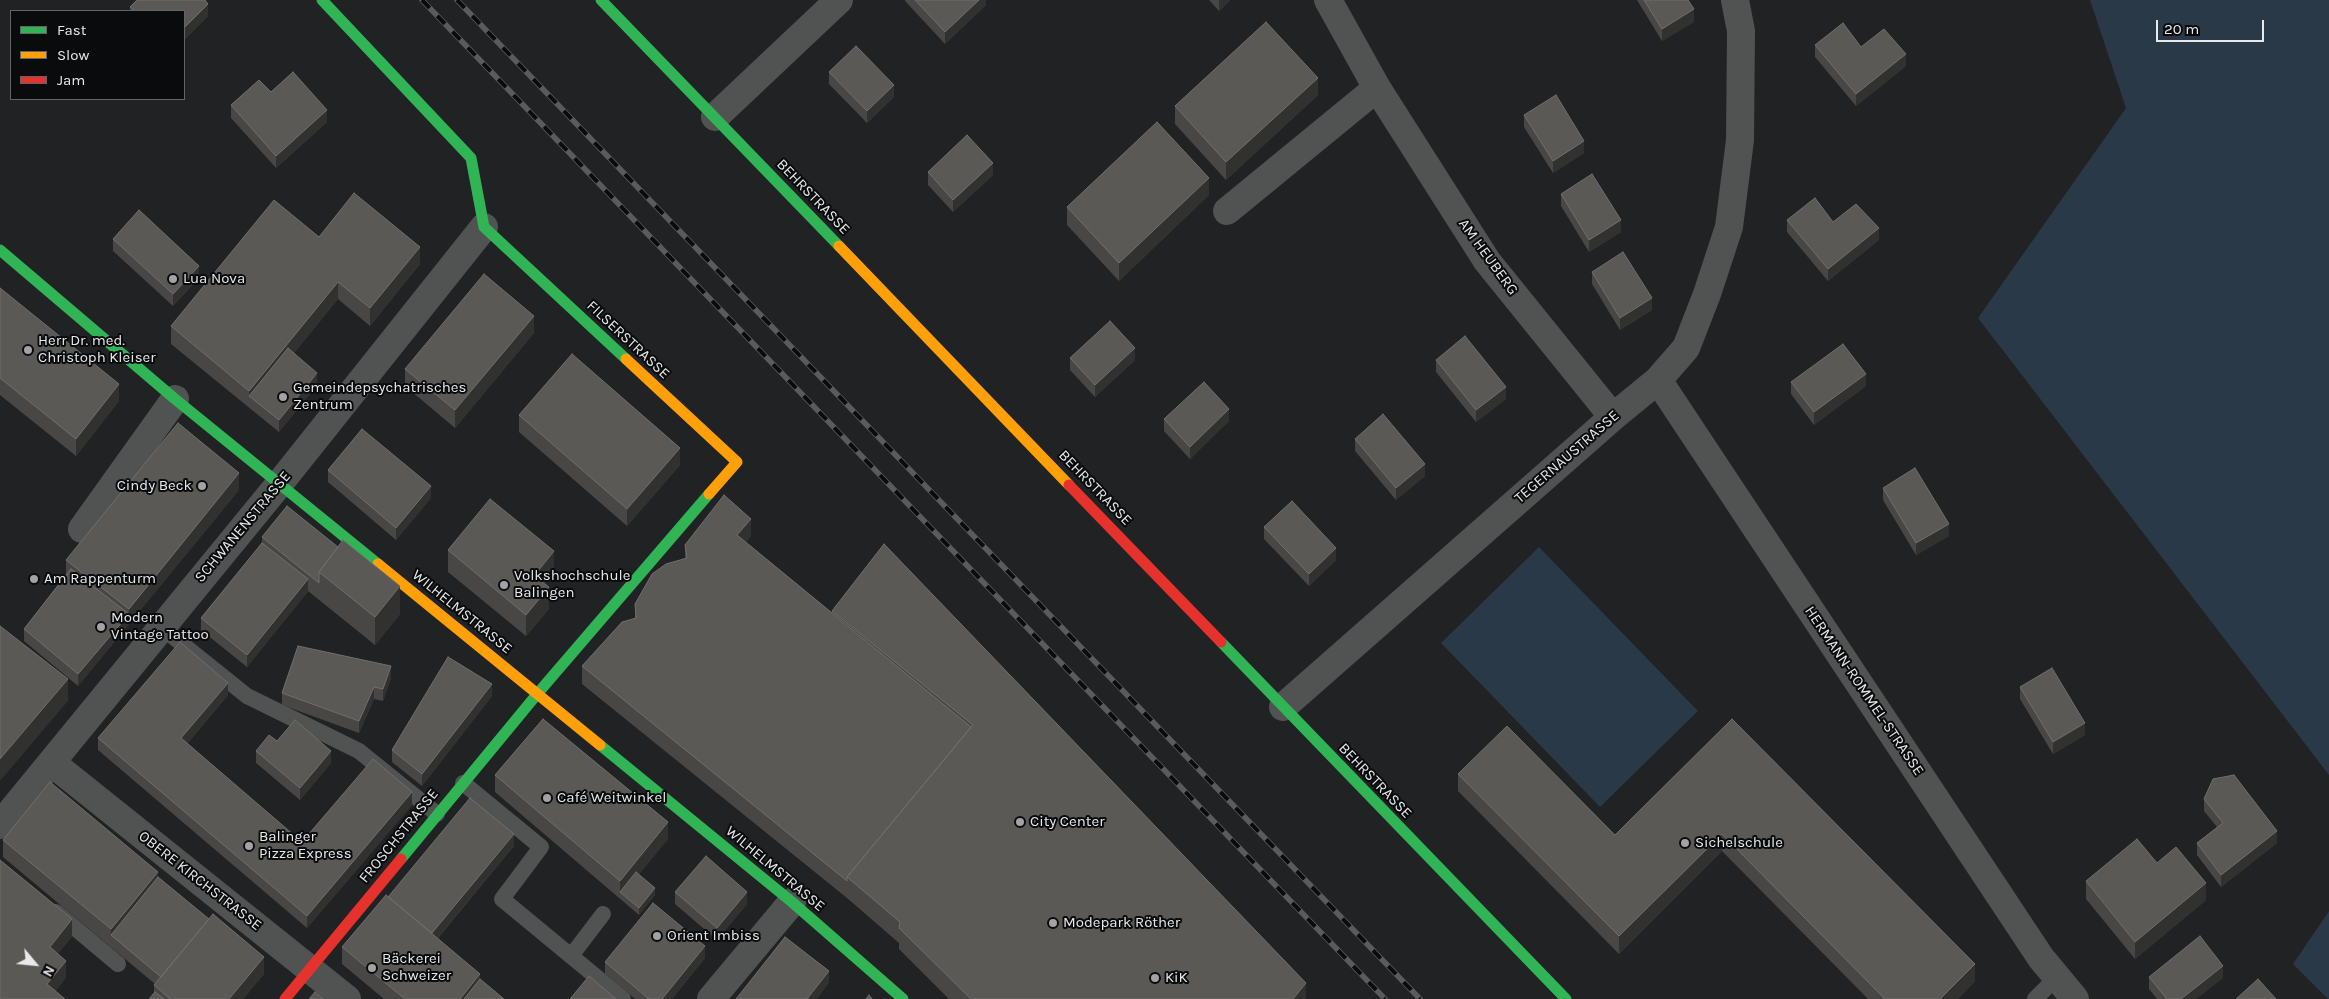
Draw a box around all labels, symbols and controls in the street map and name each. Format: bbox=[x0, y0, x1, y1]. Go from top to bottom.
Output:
legend bbox=[10, 10, 185, 100]
scale bar bbox=[2159, 10, 2266, 42]
text: 20 m bbox=[2164, 20, 2199, 38]
text: Fast bbox=[57, 21, 86, 39]
text: Slow bbox=[57, 46, 89, 64]
text: Jam bbox=[57, 71, 85, 89]
street label: BEHRSTRASSE bbox=[773, 156, 853, 238]
street label: AM HEUBERG bbox=[1454, 215, 1522, 299]
place label: Lua Nova bbox=[183, 270, 245, 288]
marker: Lua Nova bbox=[167, 273, 179, 285]
street label: FILSERSTRASSE bbox=[583, 297, 673, 383]
place label: Herr Dr. med. Christoph Kleiser bbox=[38, 332, 156, 367]
marker: Herr Dr. med. Christoph Kleiser bbox=[22, 344, 34, 356]
place label: Gemeindepsychatrisches Zentrum bbox=[293, 379, 466, 414]
marker: Gemeindepsychatrisches Zentrum bbox=[277, 391, 289, 403]
street label: TEGERNAUSTRASSE bbox=[1511, 407, 1623, 507]
street label: BEHRSTRASSE bbox=[1055, 447, 1135, 529]
street label: SCHWANENSTRASSE bbox=[191, 468, 295, 586]
place label: Cindy Beck bbox=[117, 477, 192, 495]
marker: Cindy Beck bbox=[196, 480, 208, 492]
street label: WILHELMSTRASSE bbox=[408, 566, 516, 658]
place label: Volkshochschule Balingen bbox=[514, 567, 630, 602]
place label: Am Rappenturm bbox=[44, 570, 156, 588]
marker: Am Rappenturm bbox=[28, 573, 40, 585]
marker: Volkshochschule Balingen bbox=[498, 579, 510, 591]
street label: HERMANN-ROMMEL-STRASSE bbox=[1800, 603, 1928, 779]
place label: Modern Vintage Tattoo bbox=[111, 609, 209, 644]
marker: Modern Vintage Tattoo bbox=[95, 621, 107, 633]
street label: BEHRSTRASSE bbox=[1335, 740, 1415, 822]
street label: FROSCHSTRASSE bbox=[356, 785, 442, 887]
place label: Café Weitwinkel bbox=[557, 789, 666, 807]
marker: Café Weitwinkel bbox=[541, 792, 553, 804]
place label: City Center bbox=[1030, 813, 1105, 831]
marker: City Center bbox=[1014, 816, 1026, 828]
street label: WILHELMSTRASSE bbox=[722, 822, 828, 916]
street label: OBERE KIRCHSTRASSE bbox=[135, 827, 265, 935]
place label: Balinger Pizza Express bbox=[259, 828, 352, 863]
place label: Sichelschule bbox=[1695, 834, 1783, 852]
marker: Sichelschule bbox=[1679, 837, 1691, 849]
marker: Balinger Pizza Express bbox=[243, 840, 255, 852]
place label: Modepark Röther bbox=[1063, 914, 1180, 932]
marker: Modepark Röther bbox=[1047, 917, 1059, 929]
place label: Orient Imbiss bbox=[667, 927, 760, 945]
marker: Orient Imbiss bbox=[651, 930, 663, 942]
north arrow bbox=[10, 939, 60, 989]
place label: Bäckerei Schweizer bbox=[382, 950, 451, 985]
marker: Bäckerei Schweizer bbox=[366, 962, 378, 974]
text: N bbox=[39, 963, 59, 980]
place label: KiK bbox=[1165, 969, 1188, 987]
marker: KiK bbox=[1149, 972, 1161, 984]

